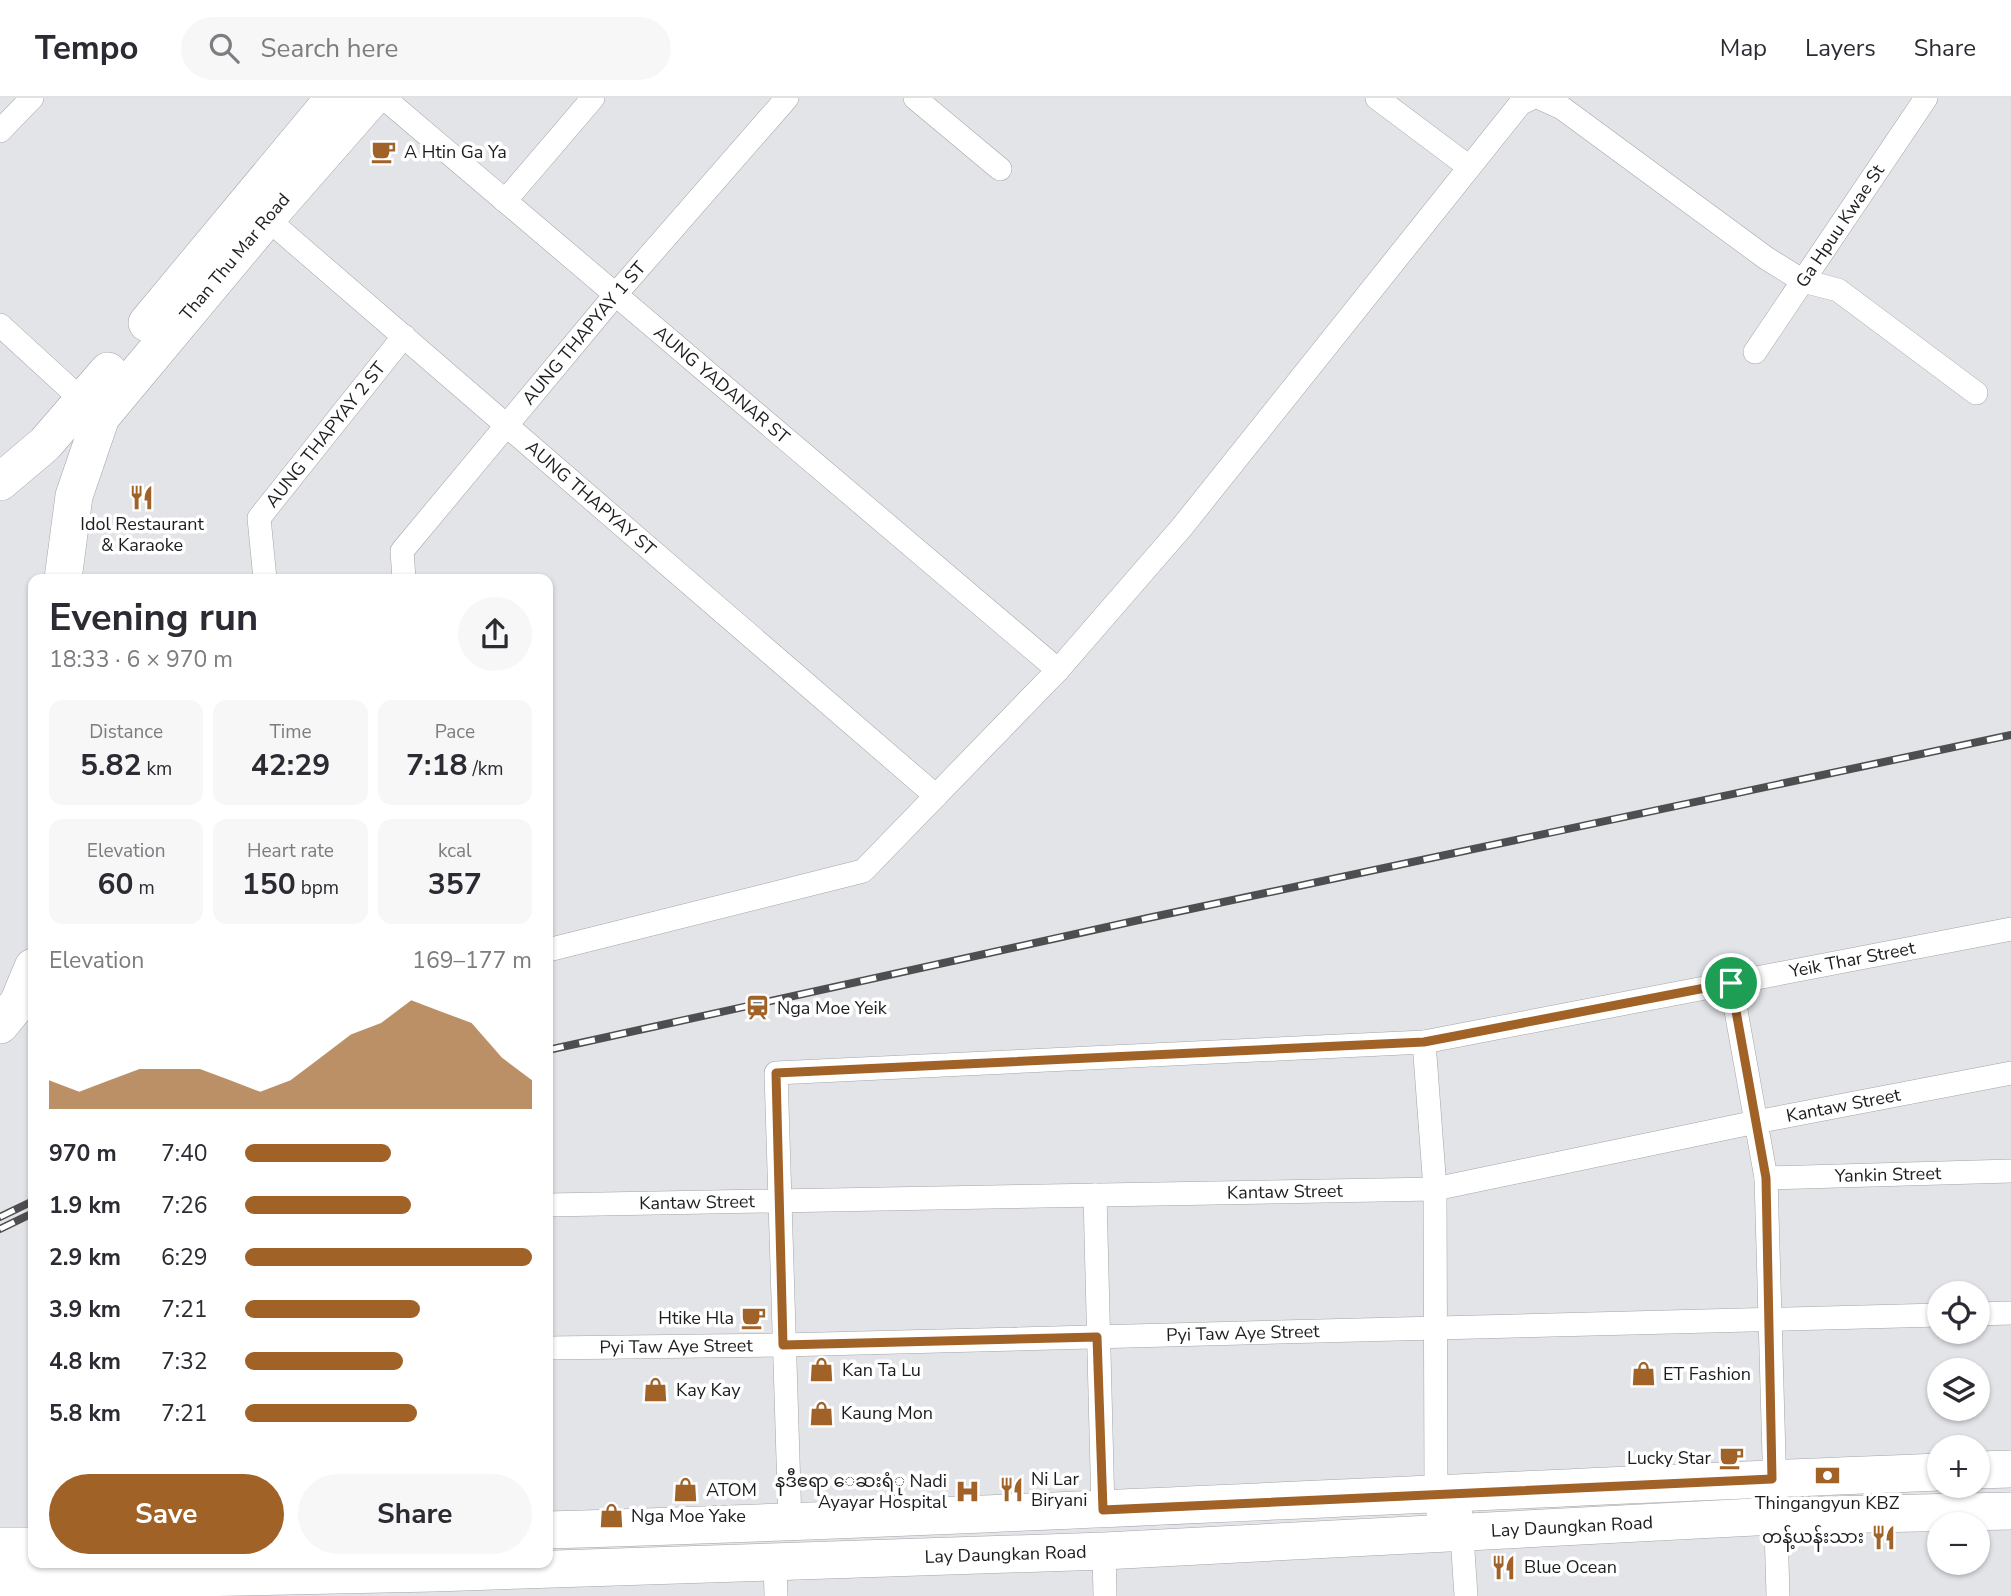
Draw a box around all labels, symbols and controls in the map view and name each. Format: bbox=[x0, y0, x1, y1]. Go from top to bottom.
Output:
search box bbox=[181, 17, 671, 80]
text: Tempo bbox=[35, 26, 139, 71]
icon: search bbox=[205, 29, 243, 67]
text: Search here bbox=[261, 31, 398, 66]
text: Map bbox=[1720, 32, 1767, 64]
text: Layers bbox=[1805, 32, 1876, 64]
text: Share bbox=[1914, 32, 1976, 64]
cafe icon: A Htin Ga Ya bbox=[370, 138, 398, 166]
place label: A Htin Ga Ya bbox=[404, 140, 507, 164]
street label: Ga Hpuu Kwae St bbox=[1790, 159, 1890, 292]
street label: Than Thu Mar Road bbox=[175, 188, 295, 326]
street label: AUNG THAPYAY 1 ST bbox=[517, 256, 651, 410]
street label: AUNG YADANAR ST bbox=[649, 320, 795, 449]
street label: AUNG THAPYAY 2 ST bbox=[260, 356, 391, 512]
street label: AUNG THAPYAY ST bbox=[521, 435, 661, 561]
restaurant icon: Idol Restaurant & Karaoke bbox=[128, 483, 156, 511]
place label: Idol Restaurant & Karaoke bbox=[80, 512, 204, 557]
text: Evening run bbox=[49, 592, 258, 643]
button: share bbox=[458, 597, 532, 671]
text: 18:33 · 6 × 970 m bbox=[49, 644, 233, 675]
text: Distance bbox=[89, 719, 163, 745]
text: Time bbox=[269, 719, 312, 745]
text: Pace bbox=[435, 719, 475, 745]
text: 5.82 bbox=[80, 745, 142, 786]
text: 42:29 bbox=[251, 745, 330, 786]
text: 7:18 bbox=[406, 745, 468, 786]
text: km bbox=[142, 756, 172, 782]
text: /km bbox=[468, 756, 504, 782]
text: Elevation bbox=[87, 838, 166, 864]
text: Heart rate bbox=[247, 838, 334, 864]
text: kcal bbox=[438, 838, 472, 864]
text: 60 bbox=[98, 864, 134, 905]
text: 150 bbox=[242, 864, 296, 905]
text: 357 bbox=[428, 864, 482, 905]
text: m bbox=[134, 875, 155, 901]
text: bpm bbox=[296, 875, 339, 901]
street label: Yeik Thar Street bbox=[1786, 936, 1918, 984]
text: Elevation bbox=[49, 945, 144, 976]
text: 169–177 m bbox=[412, 945, 532, 976]
pin bbox=[1701, 953, 1761, 1013]
icon: arrive bbox=[1712, 964, 1750, 1002]
station icon: Nga Moe Yeik bbox=[743, 994, 771, 1022]
place label: Nga Moe Yeik bbox=[777, 996, 888, 1020]
street label: Kantaw Street bbox=[1784, 1082, 1903, 1128]
text: 970 m bbox=[49, 1138, 117, 1169]
text: 7:40 bbox=[161, 1138, 208, 1169]
street label: Yankin Street bbox=[1833, 1161, 1942, 1188]
street label: Kantaw Street bbox=[1227, 1179, 1344, 1205]
street label: Kantaw Street bbox=[639, 1189, 756, 1215]
text: 1.9 km bbox=[49, 1190, 121, 1221]
text: 7:26 bbox=[161, 1190, 208, 1221]
text: 2.9 km bbox=[49, 1242, 121, 1273]
text: 6:29 bbox=[161, 1242, 208, 1273]
map controls bbox=[1927, 1281, 1990, 1575]
button: locate bbox=[1927, 1281, 1990, 1344]
text: 3.9 km bbox=[49, 1294, 121, 1325]
text: 7:21 bbox=[161, 1294, 208, 1325]
cafe icon: Htike Hla bbox=[740, 1304, 768, 1332]
place label: Htike Hla bbox=[658, 1306, 734, 1330]
street label: Pyi Taw Aye Street bbox=[1166, 1319, 1320, 1347]
street label: Pyi Taw Aye Street bbox=[599, 1333, 754, 1359]
text: 4.8 km bbox=[49, 1346, 121, 1377]
text: 7:32 bbox=[161, 1346, 208, 1377]
shop icon: Kan Ta Lu bbox=[808, 1356, 836, 1384]
place label: Kan Ta Lu bbox=[842, 1358, 921, 1382]
button: layers bbox=[1927, 1358, 1990, 1421]
shop icon: ET Fashion bbox=[1629, 1360, 1657, 1388]
place label: ET Fashion bbox=[1663, 1362, 1751, 1386]
shop icon: Kay Kay bbox=[642, 1376, 670, 1404]
place label: Kay Kay bbox=[676, 1378, 741, 1402]
text: 5.8 km bbox=[49, 1398, 121, 1429]
text: 7:21 bbox=[161, 1398, 208, 1429]
shop icon: Kaung Mon bbox=[807, 1399, 835, 1427]
place label: Kaung Mon bbox=[841, 1401, 933, 1425]
button: + bbox=[1927, 1435, 1990, 1498]
cafe icon: Lucky Star bbox=[1717, 1444, 1745, 1472]
place label: Lucky Star bbox=[1627, 1446, 1712, 1470]
bank icon: Thingangyun KBZ bbox=[1813, 1462, 1841, 1490]
place label: နဒီဧရာ ေဆးရံု Nadi Ayayar Hospital bbox=[775, 1467, 948, 1514]
place label: Ni Lar Biryani bbox=[1031, 1467, 1087, 1512]
button: Save bbox=[49, 1474, 284, 1554]
button: Share bbox=[298, 1474, 532, 1554]
restaurant icon: Ni Lar Biryani bbox=[997, 1475, 1025, 1503]
shop icon: ATOM bbox=[672, 1476, 700, 1504]
hospital icon: နဒီဧရာ ေဆးရံု Nadi Ayayar Hospital bbox=[953, 1477, 981, 1505]
place label: ATOM bbox=[706, 1478, 757, 1502]
place label: Thingangyun KBZ bbox=[1755, 1491, 1900, 1515]
shop icon: Nga Moe Yake bbox=[597, 1502, 625, 1530]
place label: Nga Moe Yake bbox=[631, 1504, 746, 1528]
street label: Lay Daungkan Road bbox=[1490, 1510, 1654, 1543]
button: − bbox=[1927, 1512, 1990, 1575]
restaurant icon: တန့်ယန်းသား bbox=[1870, 1523, 1898, 1551]
place label: တန့်ယန်းသား bbox=[1762, 1524, 1864, 1552]
street label: Lay Daungkan Road bbox=[924, 1540, 1087, 1569]
restaurant icon: Blue Ocean bbox=[1490, 1553, 1518, 1581]
place label: Blue Ocean bbox=[1524, 1555, 1617, 1579]

